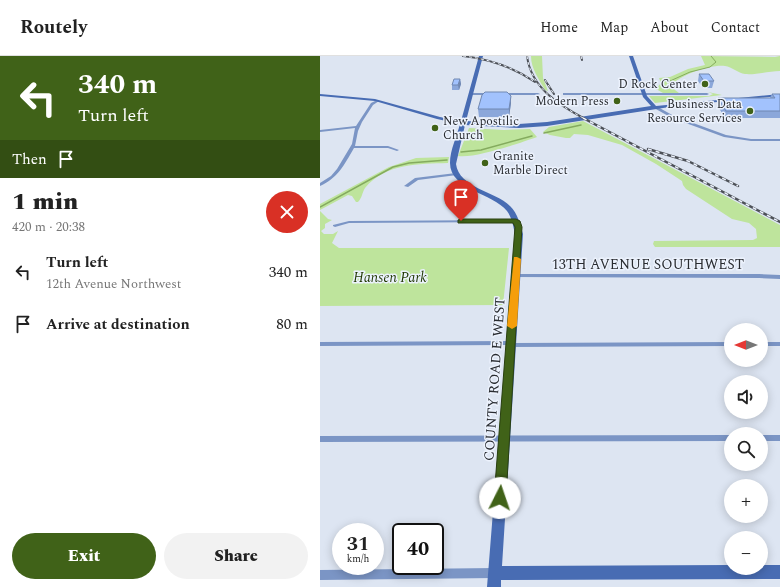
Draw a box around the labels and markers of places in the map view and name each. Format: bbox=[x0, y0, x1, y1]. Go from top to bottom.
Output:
place label: D Rock Center bbox=[618, 75, 697, 94]
marker: D Rock Center bbox=[700, 79, 710, 89]
place label: Modern Press bbox=[535, 92, 609, 111]
place label: Business Data Resource Services bbox=[647, 95, 742, 128]
marker: Modern Press bbox=[612, 96, 622, 106]
marker: Business Data Resource Services bbox=[745, 106, 755, 116]
place label: New Apostilic Church bbox=[443, 112, 519, 145]
marker: New Apostilic Church bbox=[430, 123, 440, 133]
place label: Granite Marble Direct bbox=[493, 147, 568, 180]
marker: Granite Marble Direct bbox=[480, 158, 490, 168]
pin bbox=[444, 180, 478, 221]

